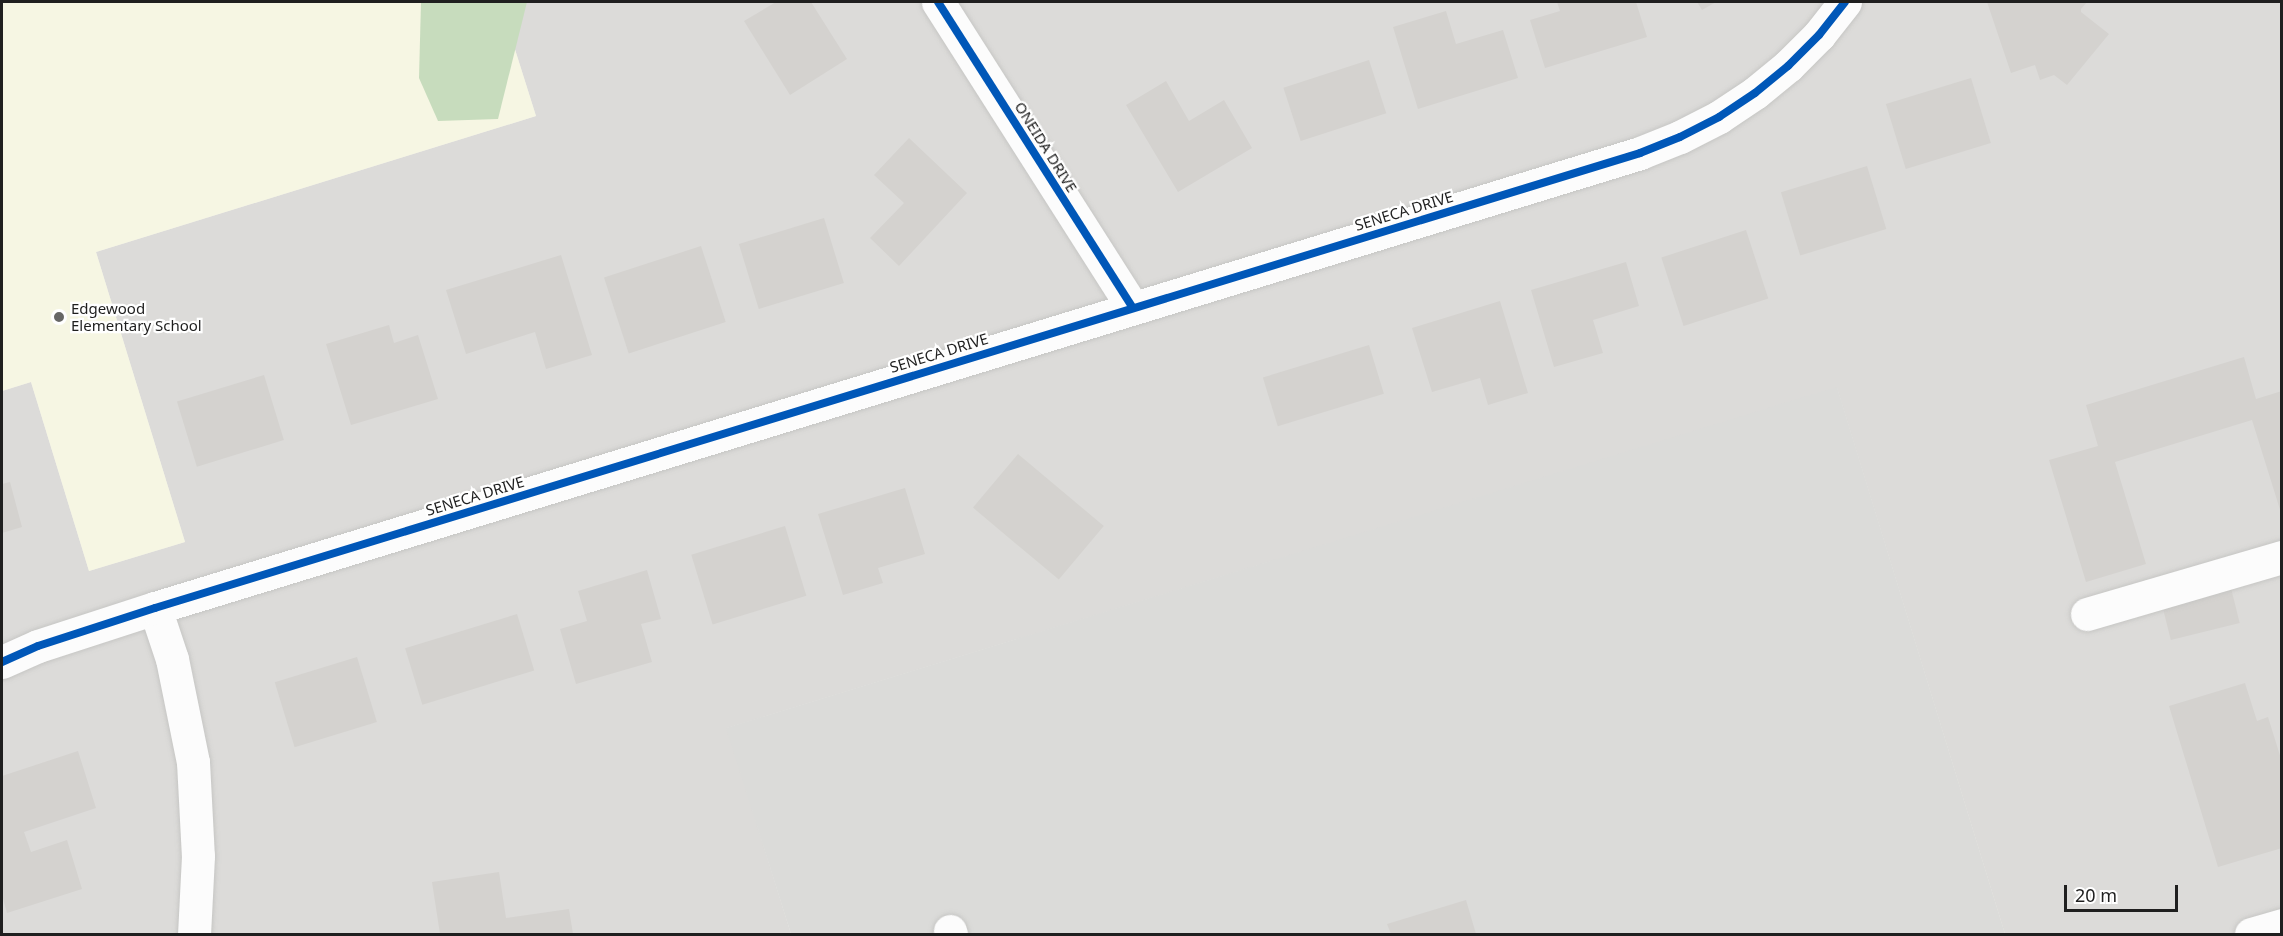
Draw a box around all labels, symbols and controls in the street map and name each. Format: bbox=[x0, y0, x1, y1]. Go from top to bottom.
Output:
street label: ONEIDA DRIVE bbox=[1011, 98, 1081, 196]
street label: SENECA DRIVE bbox=[1353, 187, 1455, 235]
place label: Edgewood Elementary School bbox=[71, 299, 202, 334]
marker: Edgewood Elementary School bbox=[52, 310, 66, 324]
street label: SENECA DRIVE bbox=[888, 329, 990, 377]
street label: SENECA DRIVE bbox=[424, 472, 526, 520]
scale bar bbox=[2067, 873, 2181, 911]
text: 20 m bbox=[2075, 883, 2117, 907]

